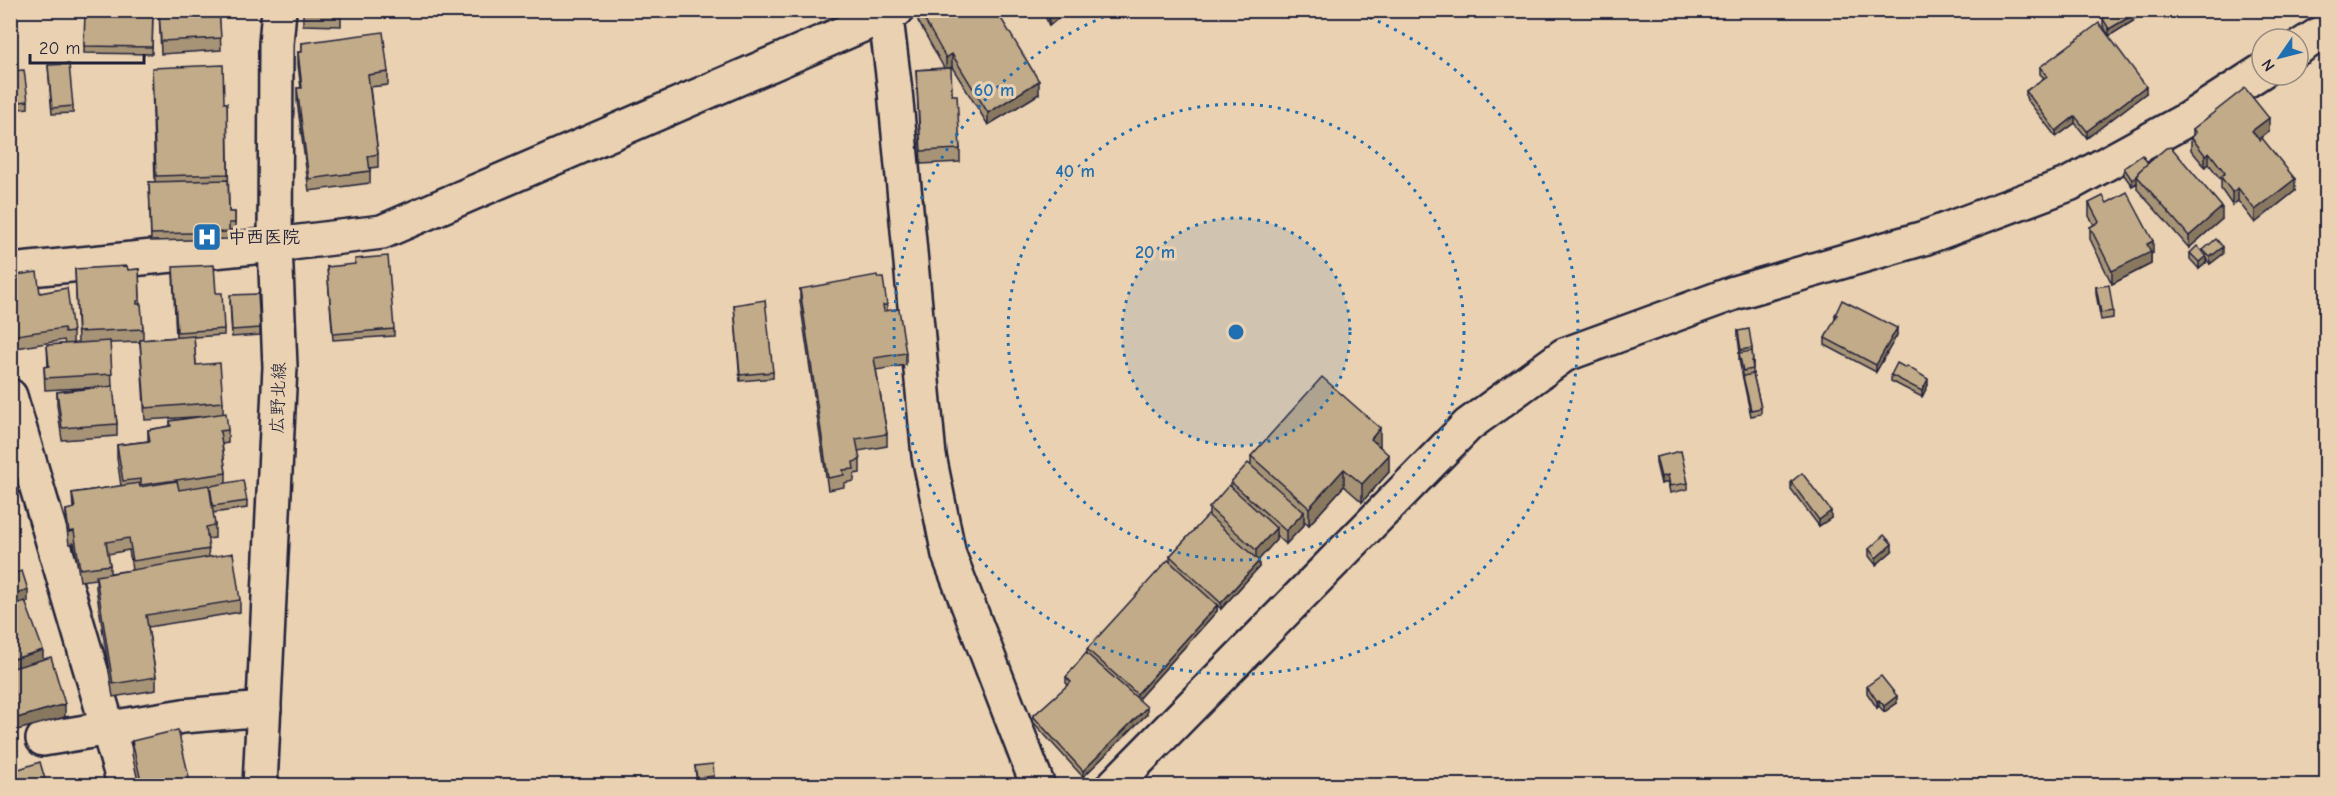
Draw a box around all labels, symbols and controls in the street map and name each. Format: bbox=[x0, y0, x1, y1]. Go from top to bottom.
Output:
scale bar bbox=[30, 27, 144, 65]
north arrow bbox=[2250, 27, 2310, 87]
text: 20 m bbox=[39, 38, 80, 59]
text: N bbox=[2258, 56, 2279, 74]
text: 60 m bbox=[974, 80, 1014, 101]
text: 40 m bbox=[1055, 161, 1095, 182]
hospital icon: 中西医院 bbox=[191, 221, 223, 253]
place label: 中西医院 bbox=[228, 227, 300, 248]
text: 20 m bbox=[1135, 242, 1175, 263]
centre of rings bbox=[1226, 322, 1246, 342]
street label: 広野北線 bbox=[267, 362, 290, 434]

